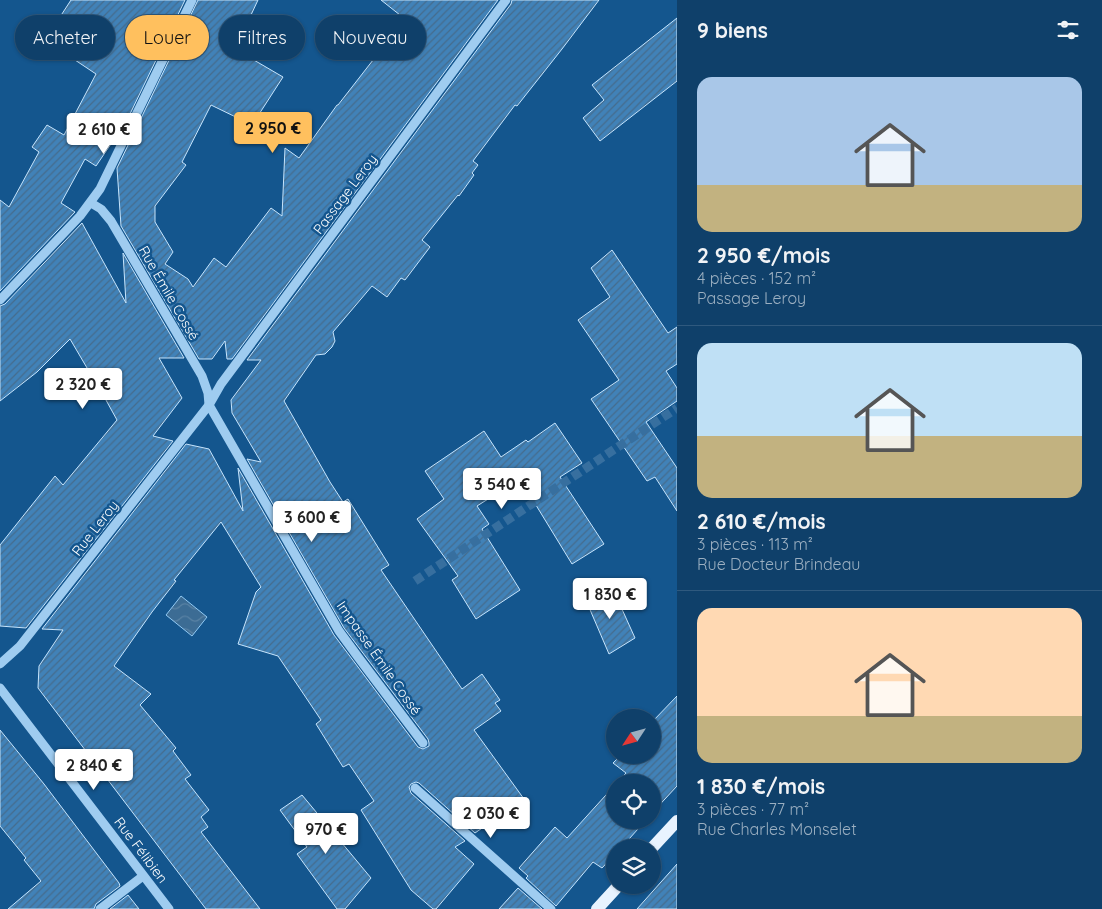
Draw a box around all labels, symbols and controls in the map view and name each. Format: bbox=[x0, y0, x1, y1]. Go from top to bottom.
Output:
chip: Acheter bbox=[15, 15, 115, 60]
chip: Louer bbox=[125, 15, 209, 60]
chip: Filtres bbox=[219, 15, 305, 60]
chip: Nouveau bbox=[315, 15, 426, 60]
icon: filters bbox=[1054, 16, 1082, 44]
text: 9 biens bbox=[697, 17, 768, 43]
icon: home bbox=[845, 110, 935, 200]
pin: 2 610 € bbox=[58, 112, 150, 155]
pin: 2 950 € bbox=[227, 112, 319, 154]
text: 2 950 € bbox=[245, 118, 301, 138]
text: 2 610 € bbox=[78, 119, 130, 139]
street label: Passage Leroy bbox=[309, 150, 381, 238]
text: 2 950 €/mois bbox=[697, 242, 830, 268]
street label: Rue Émile Cossé bbox=[135, 243, 203, 344]
text: 4 pièces · 152 m² bbox=[697, 268, 816, 288]
text: Passage Leroy bbox=[697, 288, 806, 308]
pin: 2 320 € bbox=[37, 368, 129, 410]
text: 2 320 € bbox=[55, 374, 111, 394]
icon: home bbox=[845, 375, 935, 465]
pin: 3 540 € bbox=[456, 468, 548, 510]
text: 3 540 € bbox=[474, 474, 530, 494]
street label: Rue Leroy bbox=[68, 497, 122, 559]
pin: 3 600 € bbox=[266, 500, 358, 543]
text: 3 600 € bbox=[284, 507, 340, 527]
text: 2 610 €/mois bbox=[697, 508, 826, 534]
text: 3 pièces · 113 m² bbox=[697, 534, 813, 554]
text: Rue Docteur Brindeau bbox=[697, 554, 860, 574]
pin: 1 830 € bbox=[564, 578, 656, 620]
text: 1 830 € bbox=[584, 584, 636, 604]
street label: Impasse Émile Cossé bbox=[333, 597, 425, 719]
icon: home bbox=[845, 640, 935, 730]
north arrow bbox=[606, 709, 661, 764]
map controls bbox=[606, 709, 661, 894]
pin: 2 840 € bbox=[48, 748, 140, 791]
text: 2 840 € bbox=[66, 755, 122, 775]
text: 1 830 €/mois bbox=[697, 773, 825, 799]
button: locate bbox=[606, 774, 661, 829]
pin: 2 030 € bbox=[445, 796, 537, 839]
text: 3 pièces · 77 m² bbox=[697, 799, 809, 819]
text: 2 030 € bbox=[463, 803, 519, 823]
pin: 970 € bbox=[291, 812, 361, 855]
street label: Rue Félibien bbox=[110, 813, 172, 887]
text: 970 € bbox=[305, 819, 347, 839]
text: Rue Charles Monselet bbox=[697, 819, 857, 839]
button: layers bbox=[606, 839, 661, 894]

